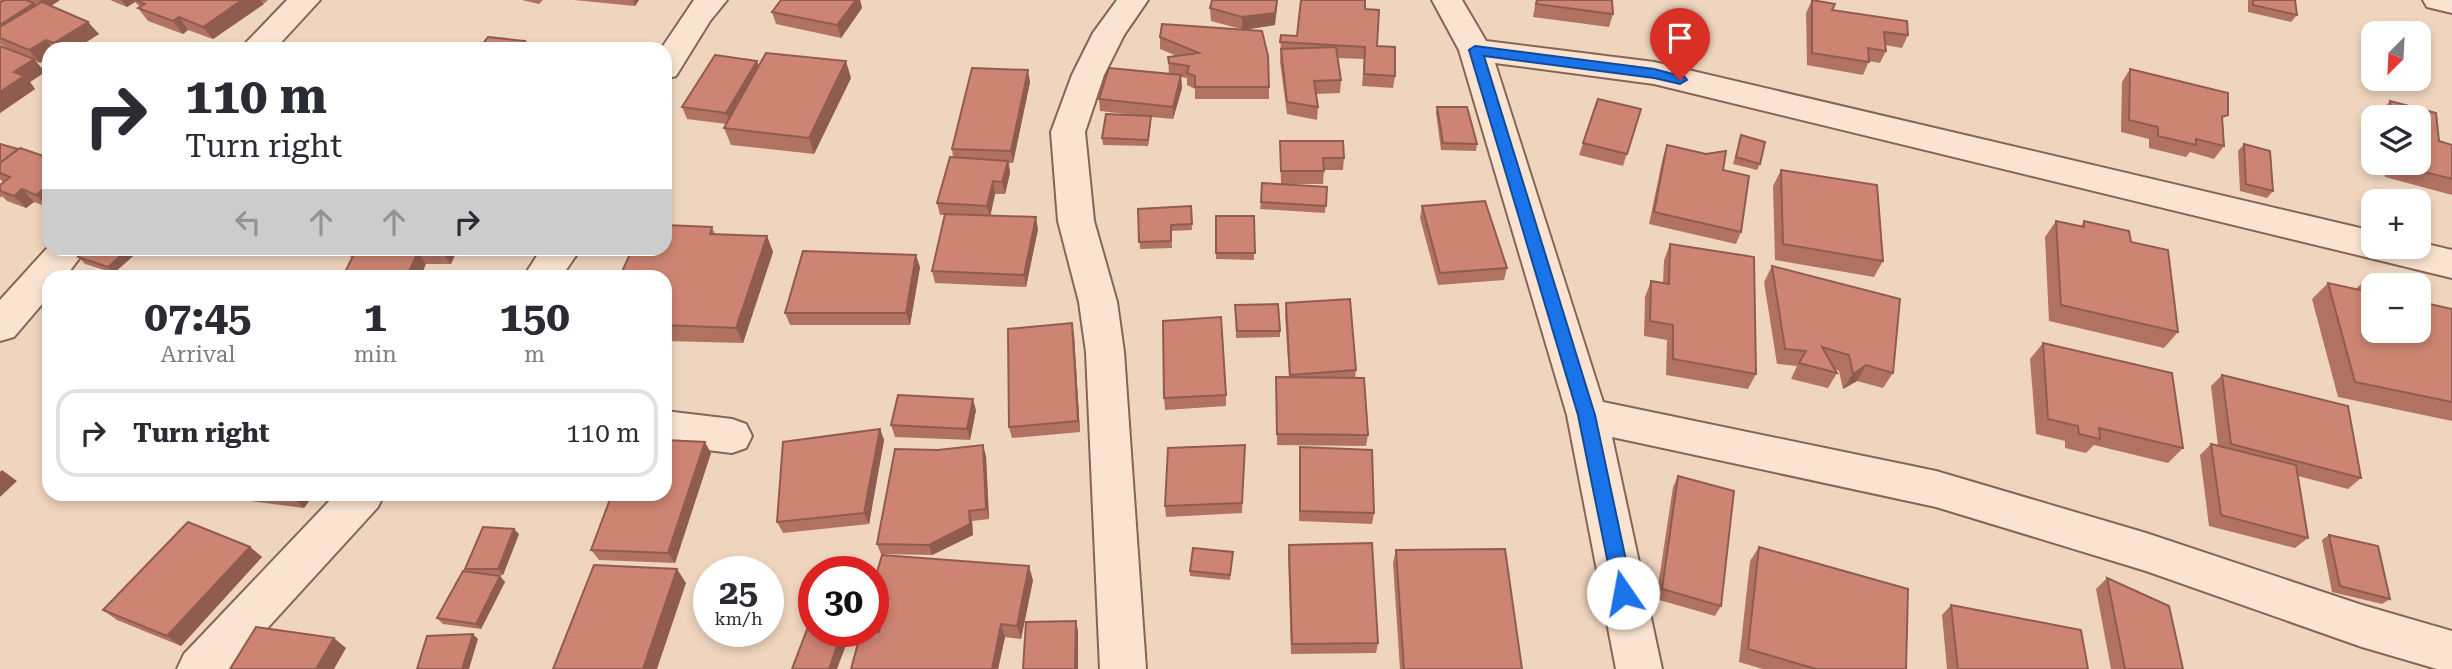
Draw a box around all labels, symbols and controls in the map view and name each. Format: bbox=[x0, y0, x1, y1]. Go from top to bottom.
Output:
pin bbox=[1650, 8, 1710, 80]
icon: arrive bbox=[1661, 19, 1699, 57]
north arrow bbox=[2361, 21, 2431, 91]
map controls bbox=[2361, 21, 2431, 343]
text: 110 m bbox=[185, 68, 327, 125]
icon: right bbox=[70, 70, 161, 161]
button: layers bbox=[2361, 105, 2431, 175]
text: Turn right bbox=[185, 127, 342, 165]
button: + bbox=[2361, 189, 2431, 259]
icon: left bbox=[229, 203, 267, 241]
icon: ahead bbox=[302, 203, 340, 241]
icon: ahead bbox=[375, 203, 413, 241]
icon: right bbox=[448, 203, 486, 241]
button: − bbox=[2361, 273, 2431, 343]
text: 07:45 bbox=[144, 292, 251, 341]
text: 1 bbox=[364, 292, 387, 341]
text: 150 bbox=[499, 292, 570, 341]
text: Arrival bbox=[160, 341, 235, 368]
text: min bbox=[354, 341, 397, 368]
text: m bbox=[524, 341, 545, 368]
icon: right bbox=[74, 414, 112, 452]
text: Turn right bbox=[133, 418, 269, 448]
text: 110 m bbox=[566, 418, 640, 448]
speed limit sign: 30 bbox=[798, 556, 889, 647]
position arrow bbox=[1586, 556, 1660, 630]
text: 25 bbox=[719, 572, 758, 613]
text: km/h bbox=[714, 608, 763, 629]

